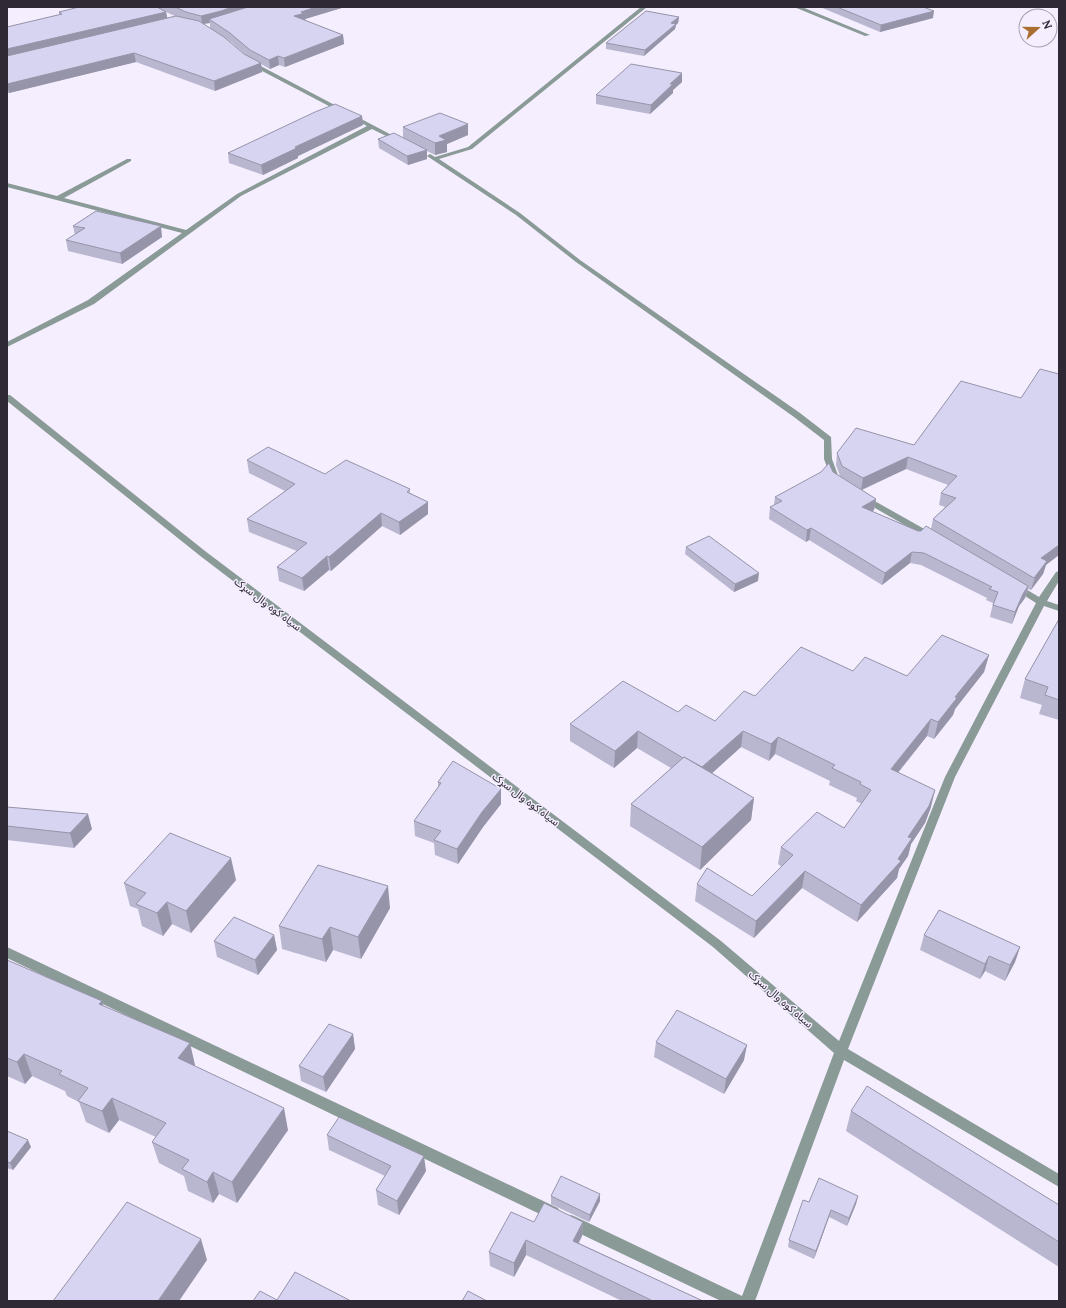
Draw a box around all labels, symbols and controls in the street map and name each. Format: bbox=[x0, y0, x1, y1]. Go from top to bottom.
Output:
north arrow bbox=[1018, 8, 1058, 48]
text: N bbox=[1039, 18, 1056, 31]
street label: سیاه کوه وال سړک bbox=[232, 574, 305, 634]
street label: سیاه کوه وال سړک bbox=[490, 769, 563, 829]
street label: سیاه کوه وال سړک bbox=[746, 967, 816, 1031]

